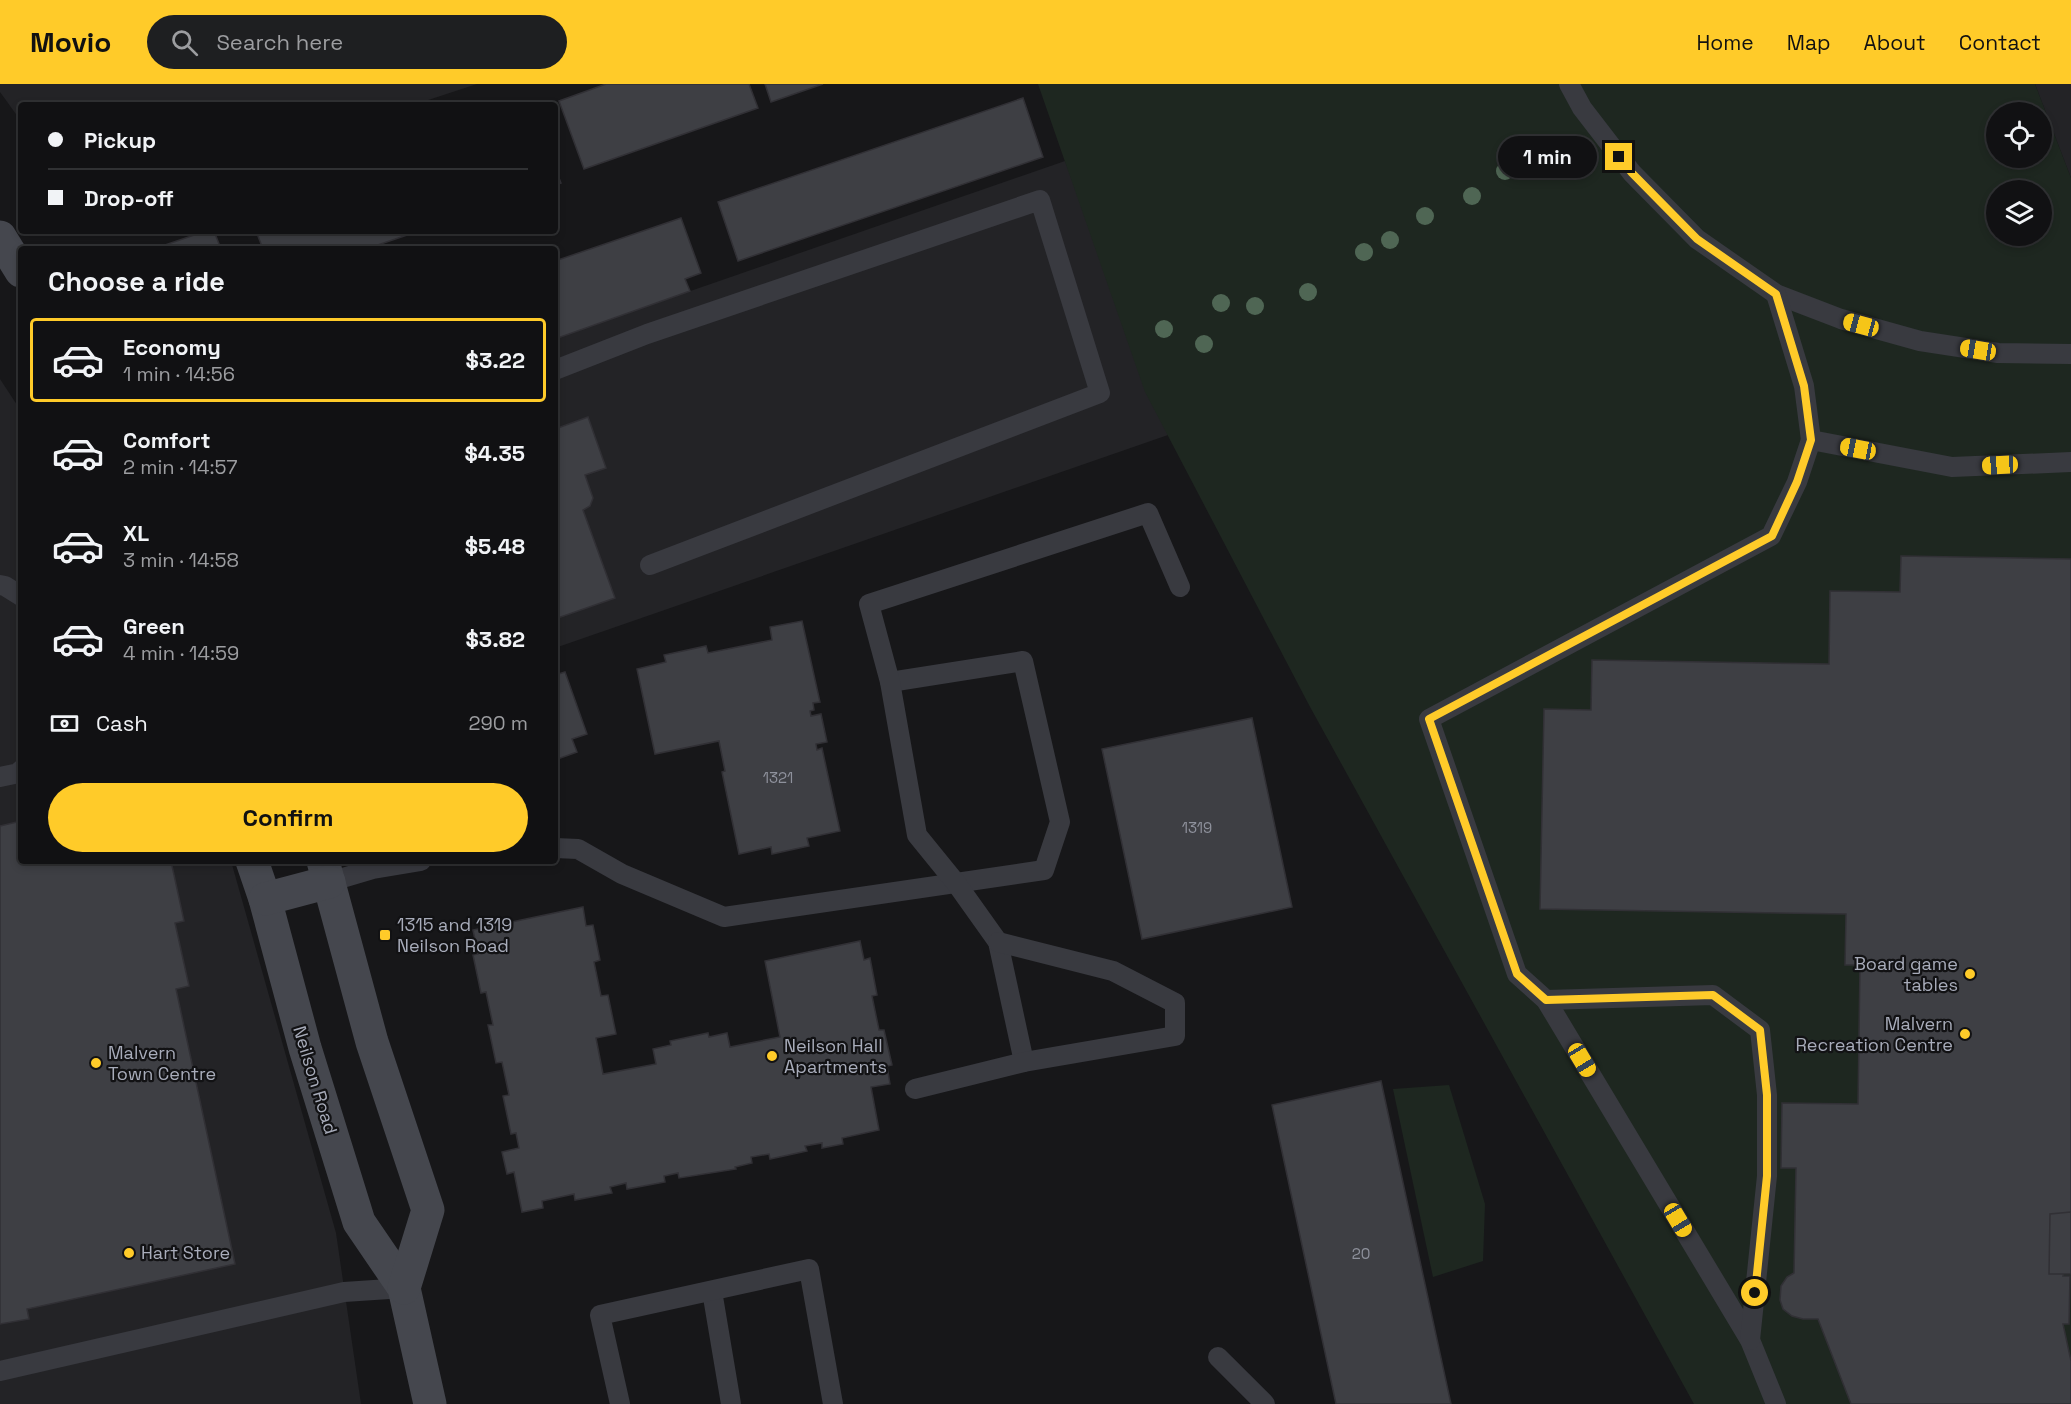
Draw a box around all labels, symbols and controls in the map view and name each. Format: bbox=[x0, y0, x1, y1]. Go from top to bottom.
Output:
search box bbox=[147, 15, 567, 69]
text: Movio bbox=[30, 24, 111, 60]
icon: search bbox=[168, 26, 201, 59]
text: Search here bbox=[216, 28, 343, 56]
text: Home bbox=[1696, 29, 1754, 56]
text: Map bbox=[1787, 29, 1831, 56]
text: About bbox=[1864, 29, 1926, 56]
text: Contact bbox=[1959, 29, 2041, 56]
map controls bbox=[1986, 102, 2052, 246]
button: locate bbox=[1986, 102, 2052, 168]
text: Pickup bbox=[84, 126, 156, 154]
callout: 1 min bbox=[1499, 136, 1598, 178]
route end bbox=[1605, 143, 1632, 170]
text: 1 min bbox=[1523, 144, 1572, 170]
button: layers bbox=[1986, 180, 2052, 246]
text: Drop-off bbox=[84, 184, 174, 212]
text: Choose a ride bbox=[48, 264, 225, 299]
car bbox=[1841, 312, 1881, 338]
icon: car bbox=[51, 333, 105, 387]
text: Economy bbox=[123, 333, 221, 361]
car bbox=[1959, 338, 1997, 362]
text: $3.22 bbox=[466, 346, 525, 374]
text: 1 min · 14:56 bbox=[123, 361, 235, 387]
icon: car bbox=[51, 426, 105, 480]
text: Comfort bbox=[123, 426, 211, 454]
car bbox=[1839, 437, 1877, 461]
text: $4.35 bbox=[465, 439, 525, 467]
text: 2 min · 14:57 bbox=[123, 454, 238, 480]
car bbox=[1982, 455, 2018, 475]
icon: car bbox=[51, 519, 105, 573]
text: XL bbox=[123, 519, 149, 547]
text: $5.48 bbox=[465, 532, 525, 560]
text: 3 min · 14:58 bbox=[123, 547, 239, 573]
icon: car bbox=[51, 612, 105, 666]
text: Green bbox=[123, 612, 185, 640]
text: $3.82 bbox=[465, 625, 525, 653]
text: 4 min · 14:59 bbox=[123, 640, 239, 666]
icon: cash bbox=[48, 707, 81, 740]
text: Cash bbox=[96, 709, 148, 737]
text: 290 m bbox=[469, 710, 528, 736]
house number: 1321 bbox=[763, 768, 793, 787]
button: Confirm bbox=[48, 783, 528, 852]
house number: 1319 bbox=[1182, 818, 1212, 837]
place label: 1315 and 1319 Neilson Road bbox=[397, 913, 512, 957]
marker: 1315 and 1319 Neilson Road bbox=[378, 928, 392, 942]
place label: Board game tables bbox=[1854, 952, 1958, 996]
marker: Board game tables bbox=[1963, 967, 1977, 981]
place label: Malvern Recreation Centre bbox=[1795, 1012, 1953, 1056]
street label: Neilson Road bbox=[288, 1023, 343, 1137]
marker: Malvern Recreation Centre bbox=[1958, 1027, 1972, 1041]
place label: Neilson Hall Apartments bbox=[784, 1034, 887, 1078]
car bbox=[1565, 1040, 1599, 1080]
place label: Malvern Town Centre bbox=[108, 1041, 216, 1085]
marker: Neilson Hall Apartments bbox=[765, 1049, 779, 1063]
marker: Malvern Town Centre bbox=[89, 1056, 103, 1070]
car bbox=[1661, 1200, 1695, 1240]
place label: Hart Store bbox=[141, 1241, 230, 1264]
house number: 20 bbox=[1352, 1244, 1370, 1263]
marker: Hart Store bbox=[122, 1246, 136, 1260]
route start bbox=[1741, 1279, 1768, 1306]

